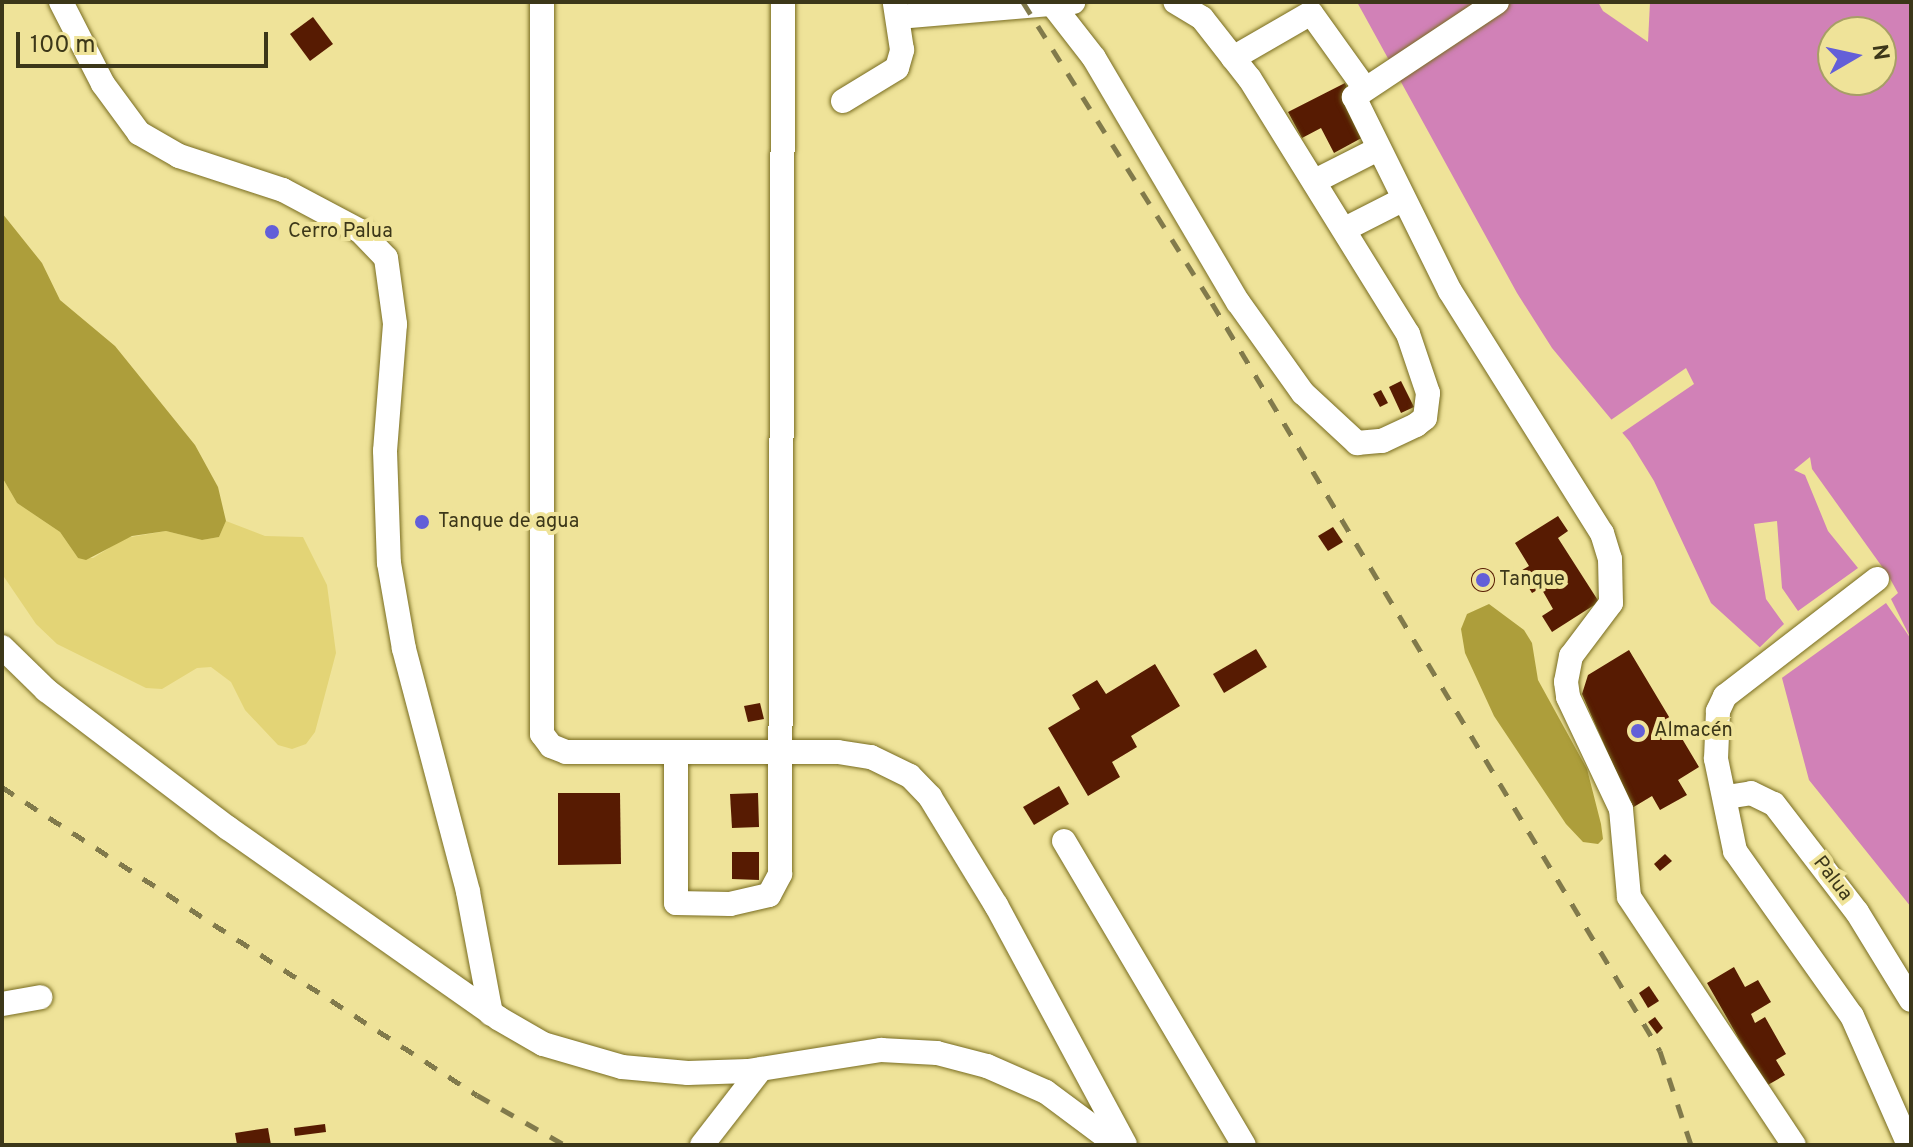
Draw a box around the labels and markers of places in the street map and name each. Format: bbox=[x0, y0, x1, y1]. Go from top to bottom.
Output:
place label: Cerro Palua bbox=[288, 220, 393, 244]
marker: Cerro Palua bbox=[263, 223, 281, 241]
place label: Tanque de agua bbox=[438, 510, 579, 534]
marker: Tanque de agua bbox=[413, 513, 431, 531]
place label: Tanque bbox=[1499, 568, 1565, 592]
marker: Tanque bbox=[1474, 571, 1492, 589]
place label: Almacén bbox=[1654, 719, 1733, 743]
marker: Almacén bbox=[1629, 722, 1647, 740]

